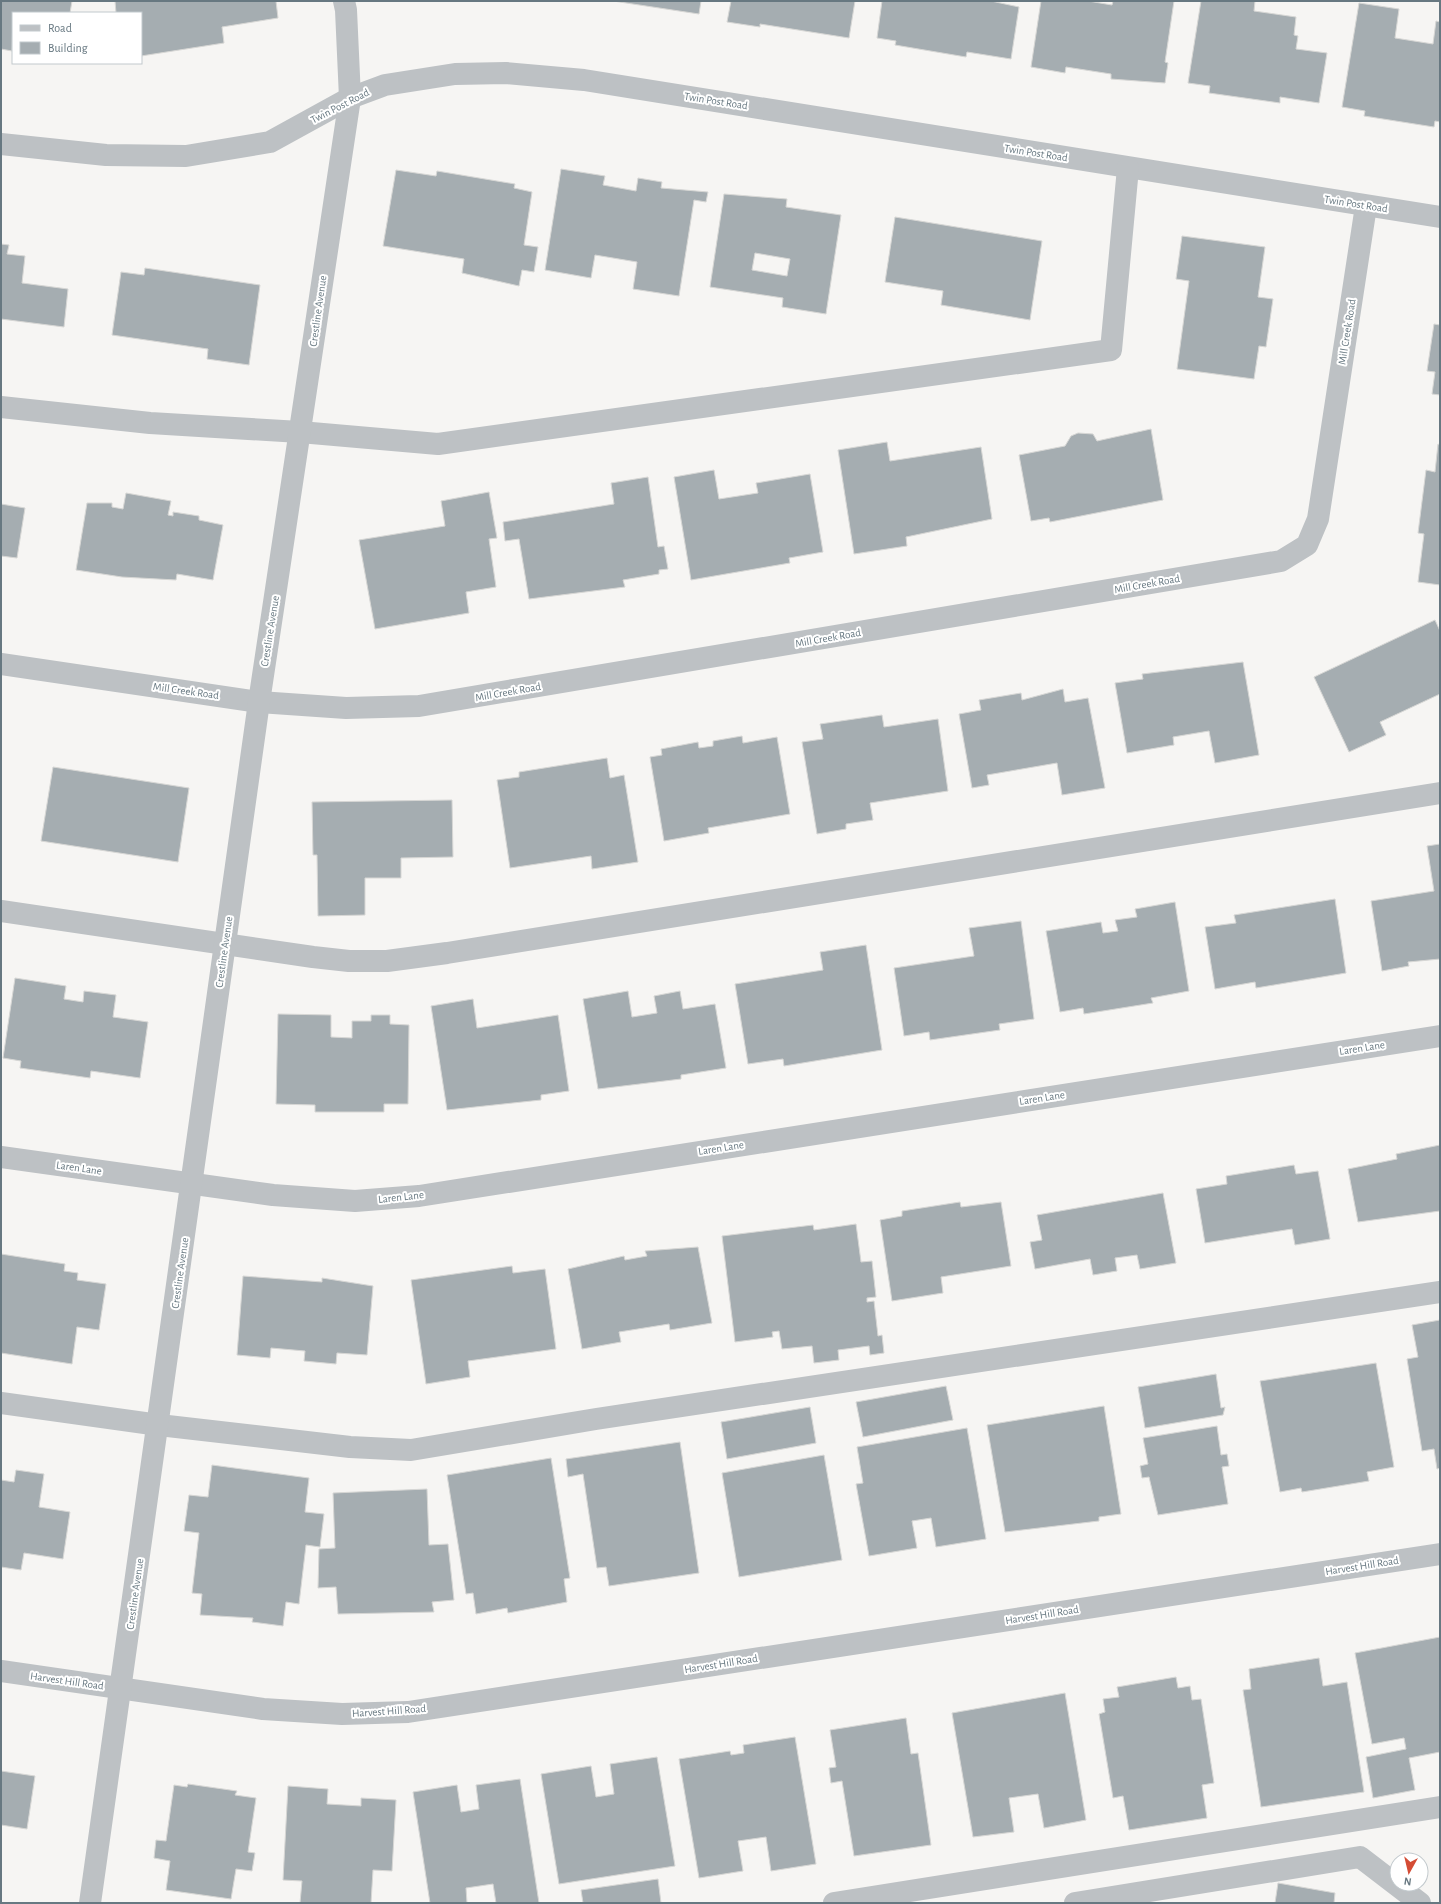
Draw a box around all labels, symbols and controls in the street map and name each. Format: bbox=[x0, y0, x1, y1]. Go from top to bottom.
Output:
legend bbox=[12, 12, 142, 64]
text: Road bbox=[48, 22, 72, 34]
text: Building bbox=[48, 42, 88, 54]
street label: Twin Post Road bbox=[309, 86, 371, 125]
street label: Twin Post Road bbox=[683, 91, 749, 111]
street label: Twin Post Road bbox=[1003, 143, 1069, 163]
street label: Twin Post Road bbox=[1323, 194, 1389, 214]
street label: Crestline Avenue bbox=[308, 275, 328, 347]
street label: Mill Creek Road bbox=[1336, 298, 1358, 366]
street label: Mill Creek Road bbox=[1113, 573, 1181, 595]
street label: Crestline Avenue bbox=[259, 595, 281, 667]
street label: Mill Creek Road bbox=[794, 627, 862, 649]
street label: Mill Creek Road bbox=[152, 681, 220, 701]
street label: Mill Creek Road bbox=[474, 681, 542, 703]
street label: Crestline Avenue bbox=[214, 916, 234, 988]
street label: Laren Lane bbox=[1338, 1039, 1386, 1057]
street label: Laren Lane bbox=[1018, 1089, 1066, 1107]
street label: Laren Lane bbox=[697, 1139, 745, 1157]
street label: Laren Lane bbox=[55, 1159, 103, 1177]
street label: Laren Lane bbox=[378, 1189, 424, 1205]
street label: Crestline Avenue bbox=[170, 1237, 190, 1309]
street label: Harvest Hill Road bbox=[1324, 1555, 1400, 1577]
street label: Crestline Avenue bbox=[125, 1558, 145, 1630]
street label: Harvest Hill Road bbox=[1004, 1604, 1080, 1626]
street label: Harvest Hill Road bbox=[683, 1653, 759, 1675]
street label: Harvest Hill Road bbox=[29, 1670, 105, 1692]
street label: Harvest Hill Road bbox=[352, 1703, 427, 1719]
north arrow bbox=[1389, 1852, 1429, 1892]
text: N bbox=[1403, 1875, 1412, 1887]

